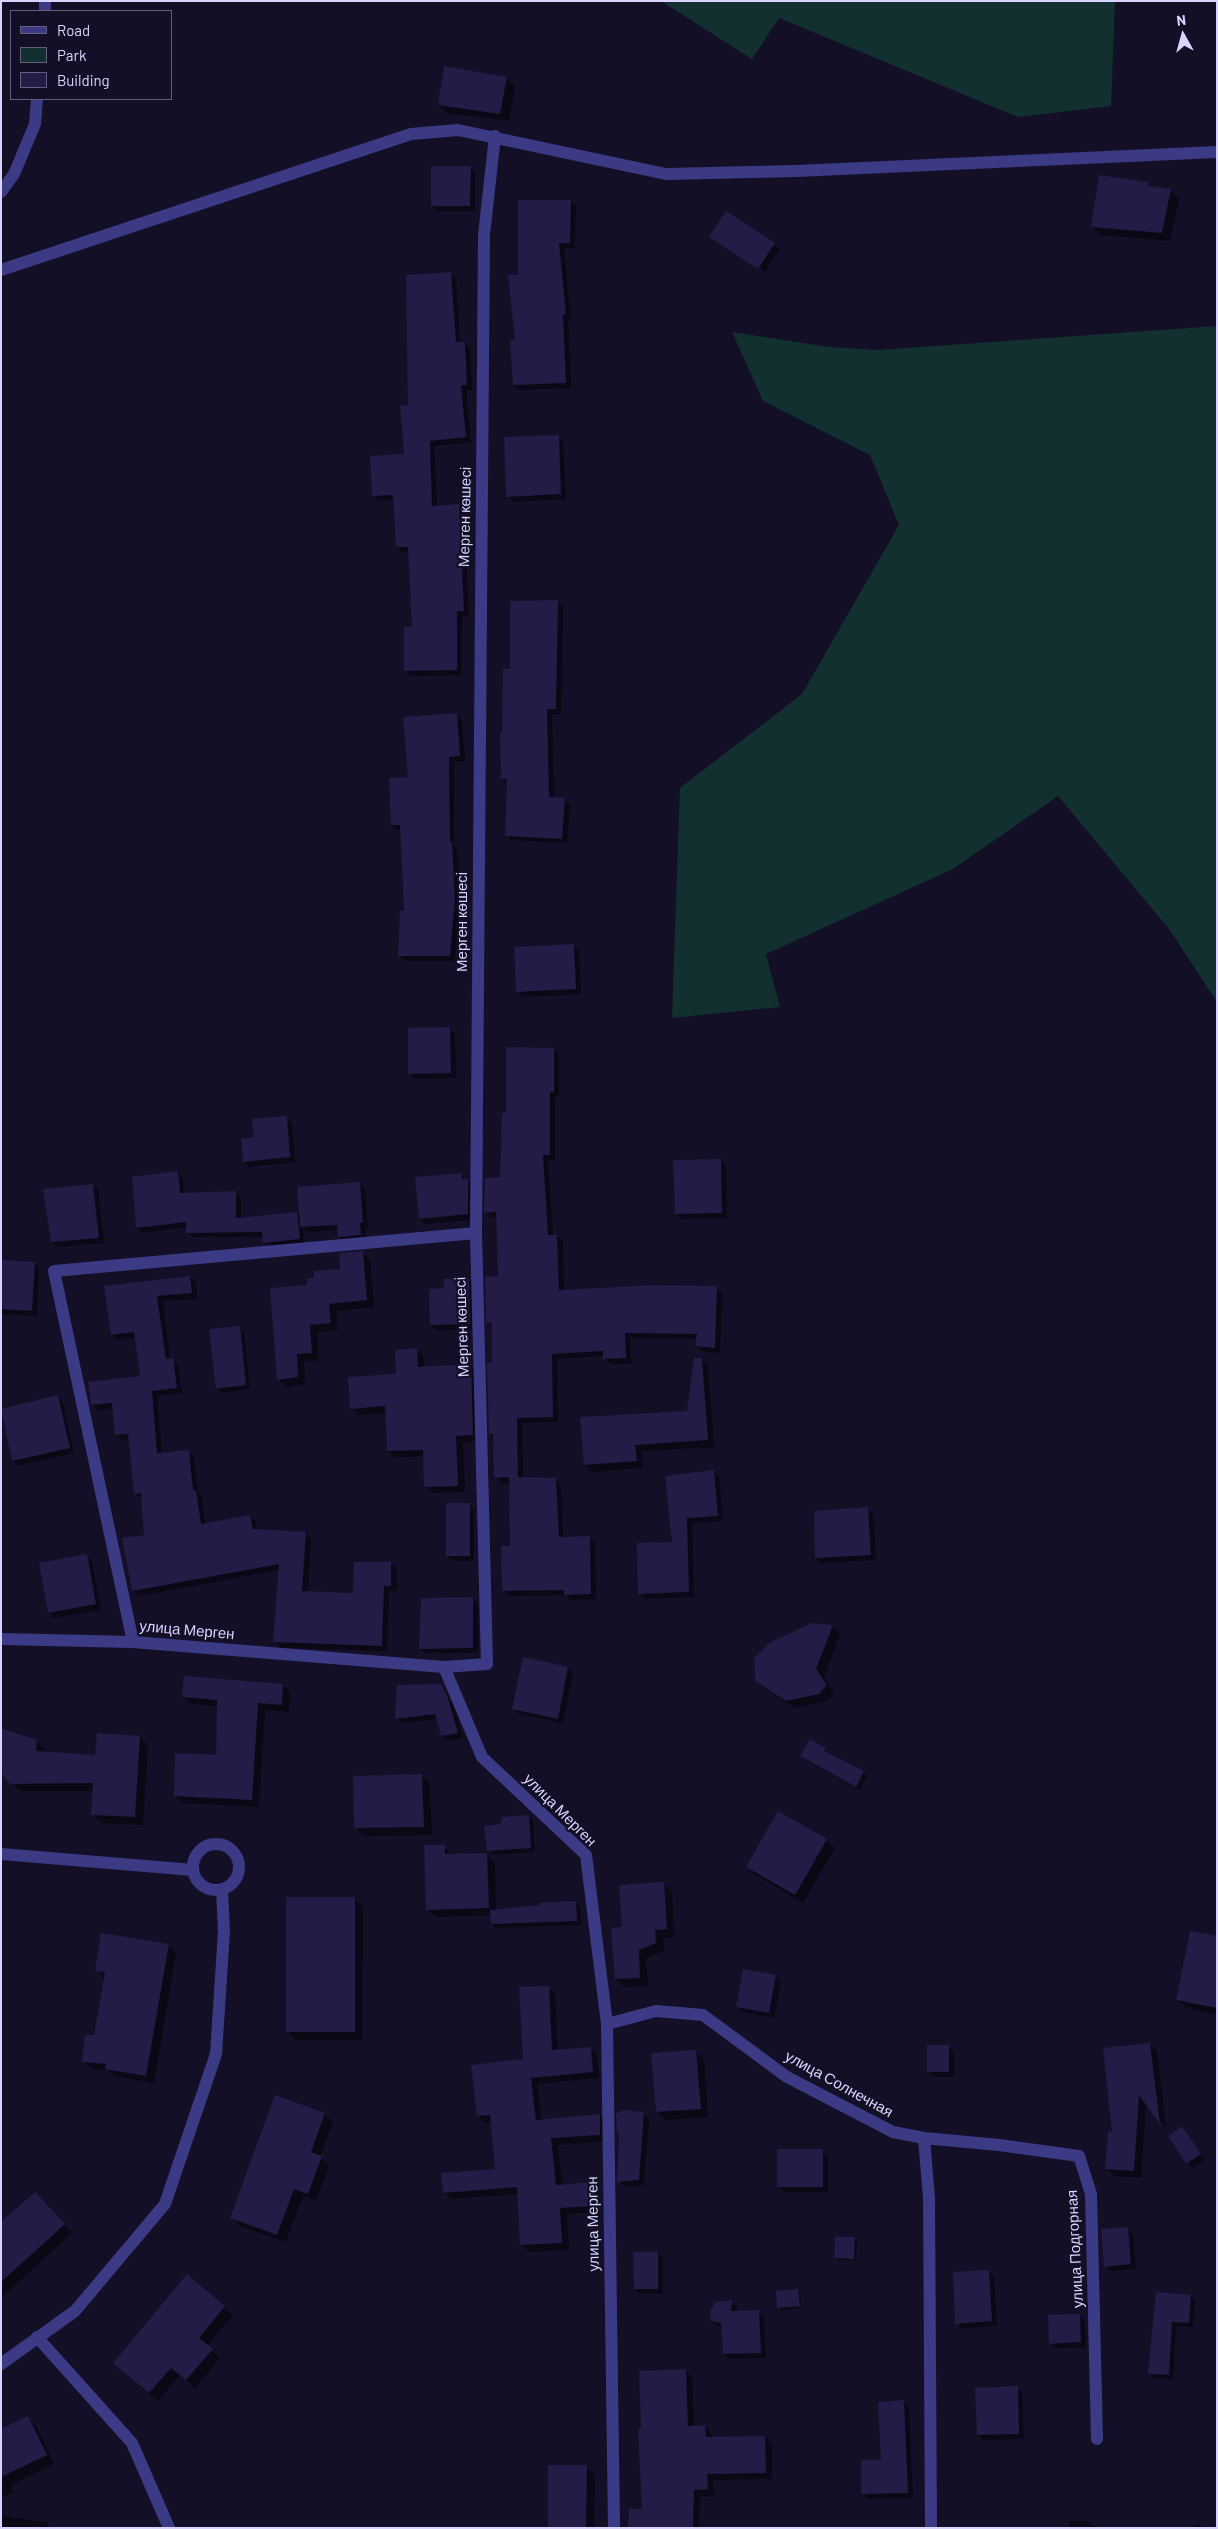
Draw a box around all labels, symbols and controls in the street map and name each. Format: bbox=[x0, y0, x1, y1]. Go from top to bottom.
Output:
legend bbox=[10, 10, 172, 100]
north arrow bbox=[1158, 10, 1208, 60]
text: N bbox=[1175, 11, 1187, 29]
text: Road bbox=[57, 21, 90, 39]
text: Park bbox=[57, 46, 86, 64]
text: Building bbox=[57, 71, 110, 89]
street label: Мерген көшесі bbox=[455, 467, 475, 567]
street label: Мерген көшесі bbox=[453, 872, 471, 972]
street label: Мерген көшесі bbox=[451, 1277, 473, 1377]
street label: улица Мерген bbox=[139, 1617, 235, 1643]
street label: улица Мерген bbox=[520, 1770, 600, 1850]
street label: улица Солнечная bbox=[782, 2047, 896, 2121]
street label: улица Мерген bbox=[583, 2176, 603, 2272]
street label: улица Подгорная bbox=[1063, 2189, 1087, 2309]

